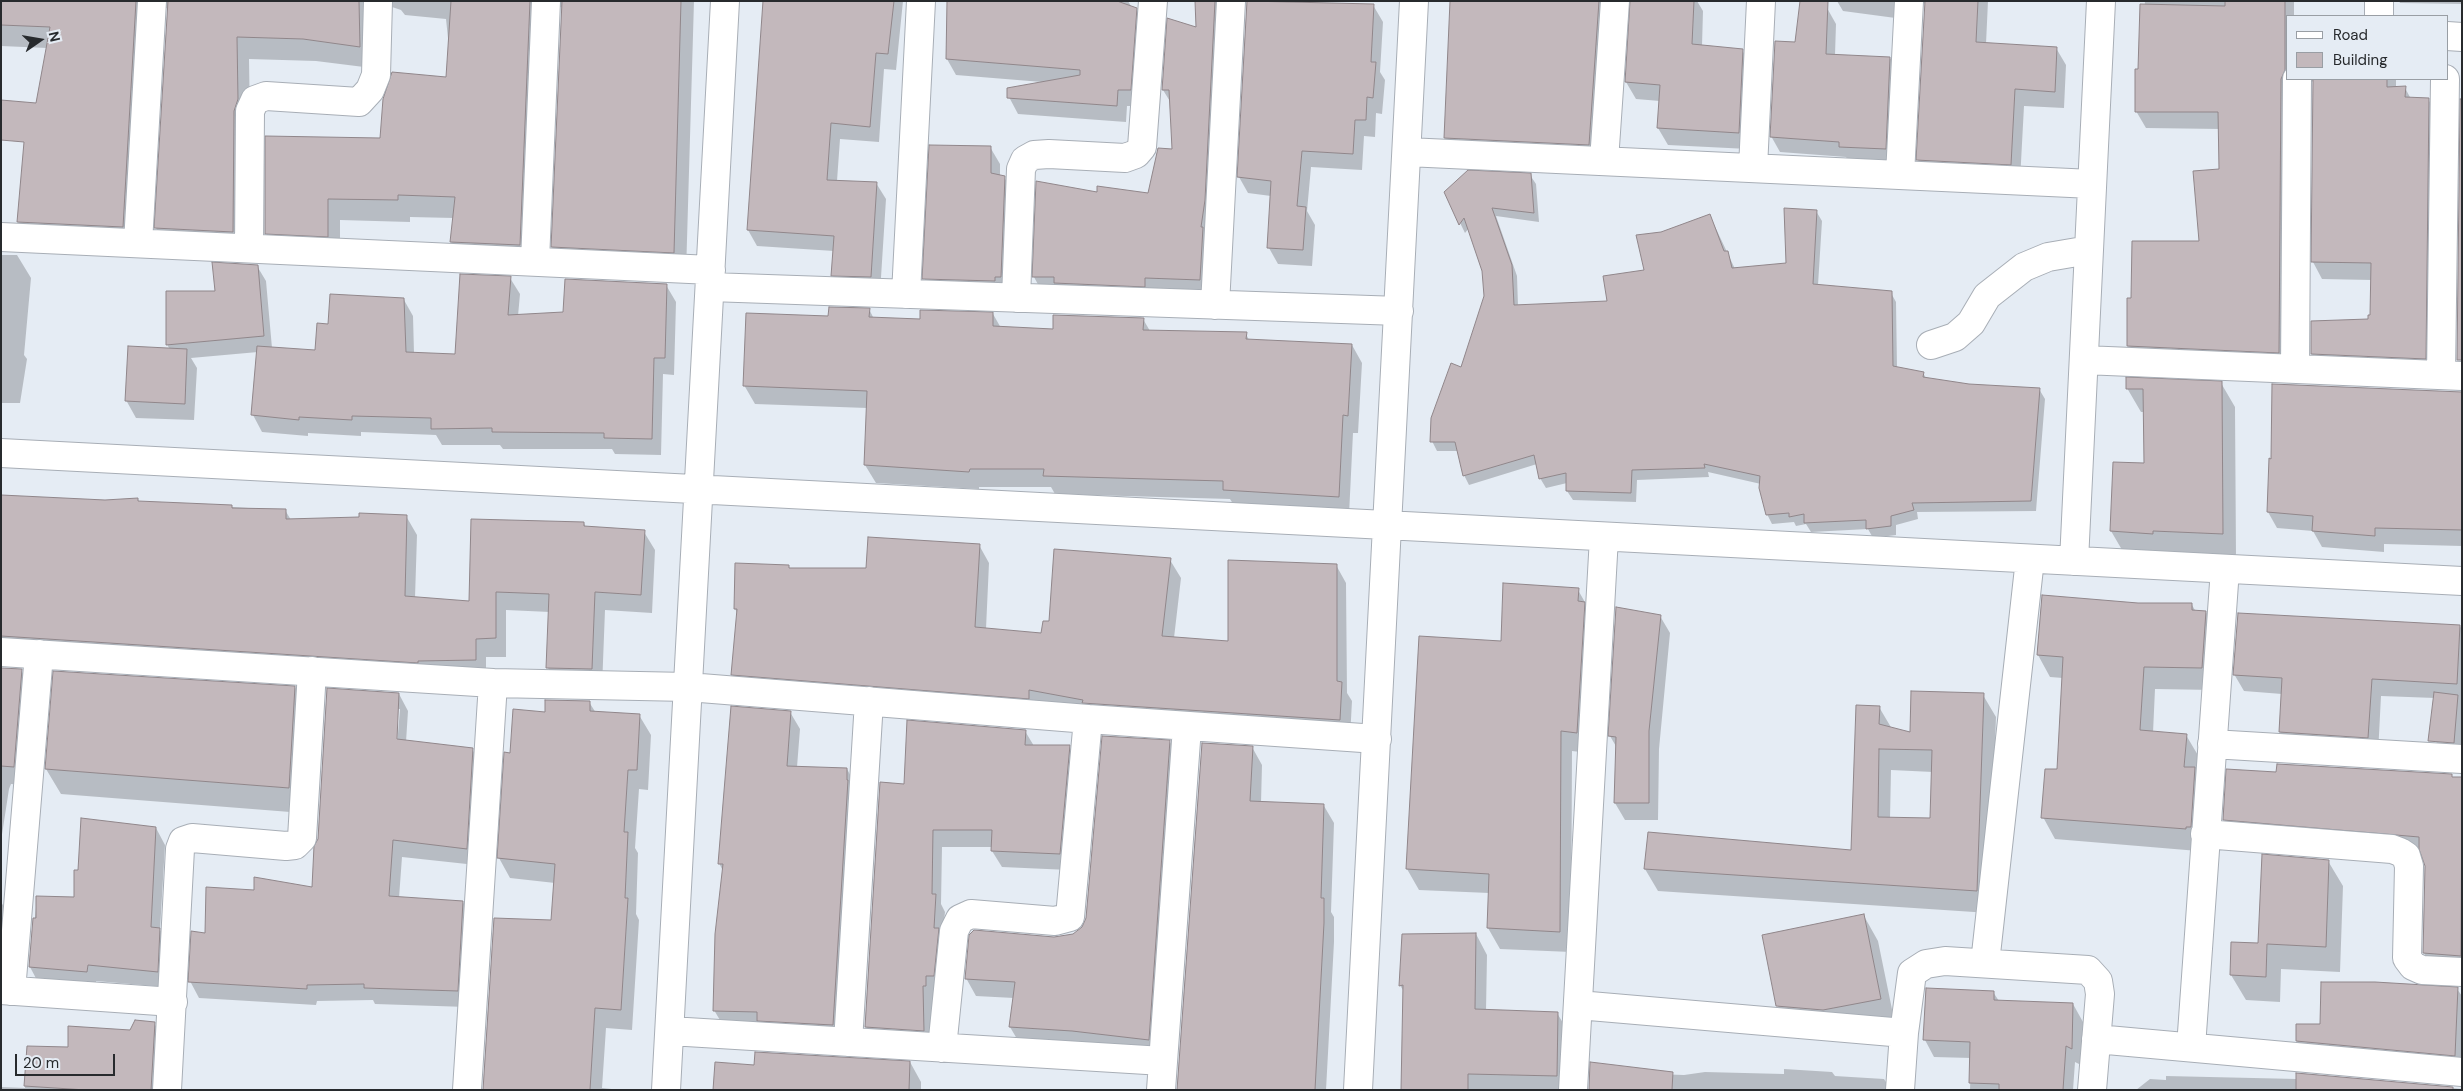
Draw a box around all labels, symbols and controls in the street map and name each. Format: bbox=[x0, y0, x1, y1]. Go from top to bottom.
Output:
north arrow bbox=[15, 15, 65, 65]
legend bbox=[2286, 15, 2448, 80]
text: Road bbox=[2333, 25, 2368, 45]
text: N bbox=[45, 30, 65, 44]
text: Building bbox=[2333, 50, 2388, 70]
scale bar bbox=[18, 1044, 118, 1076]
text: 20 m bbox=[23, 1053, 59, 1073]

